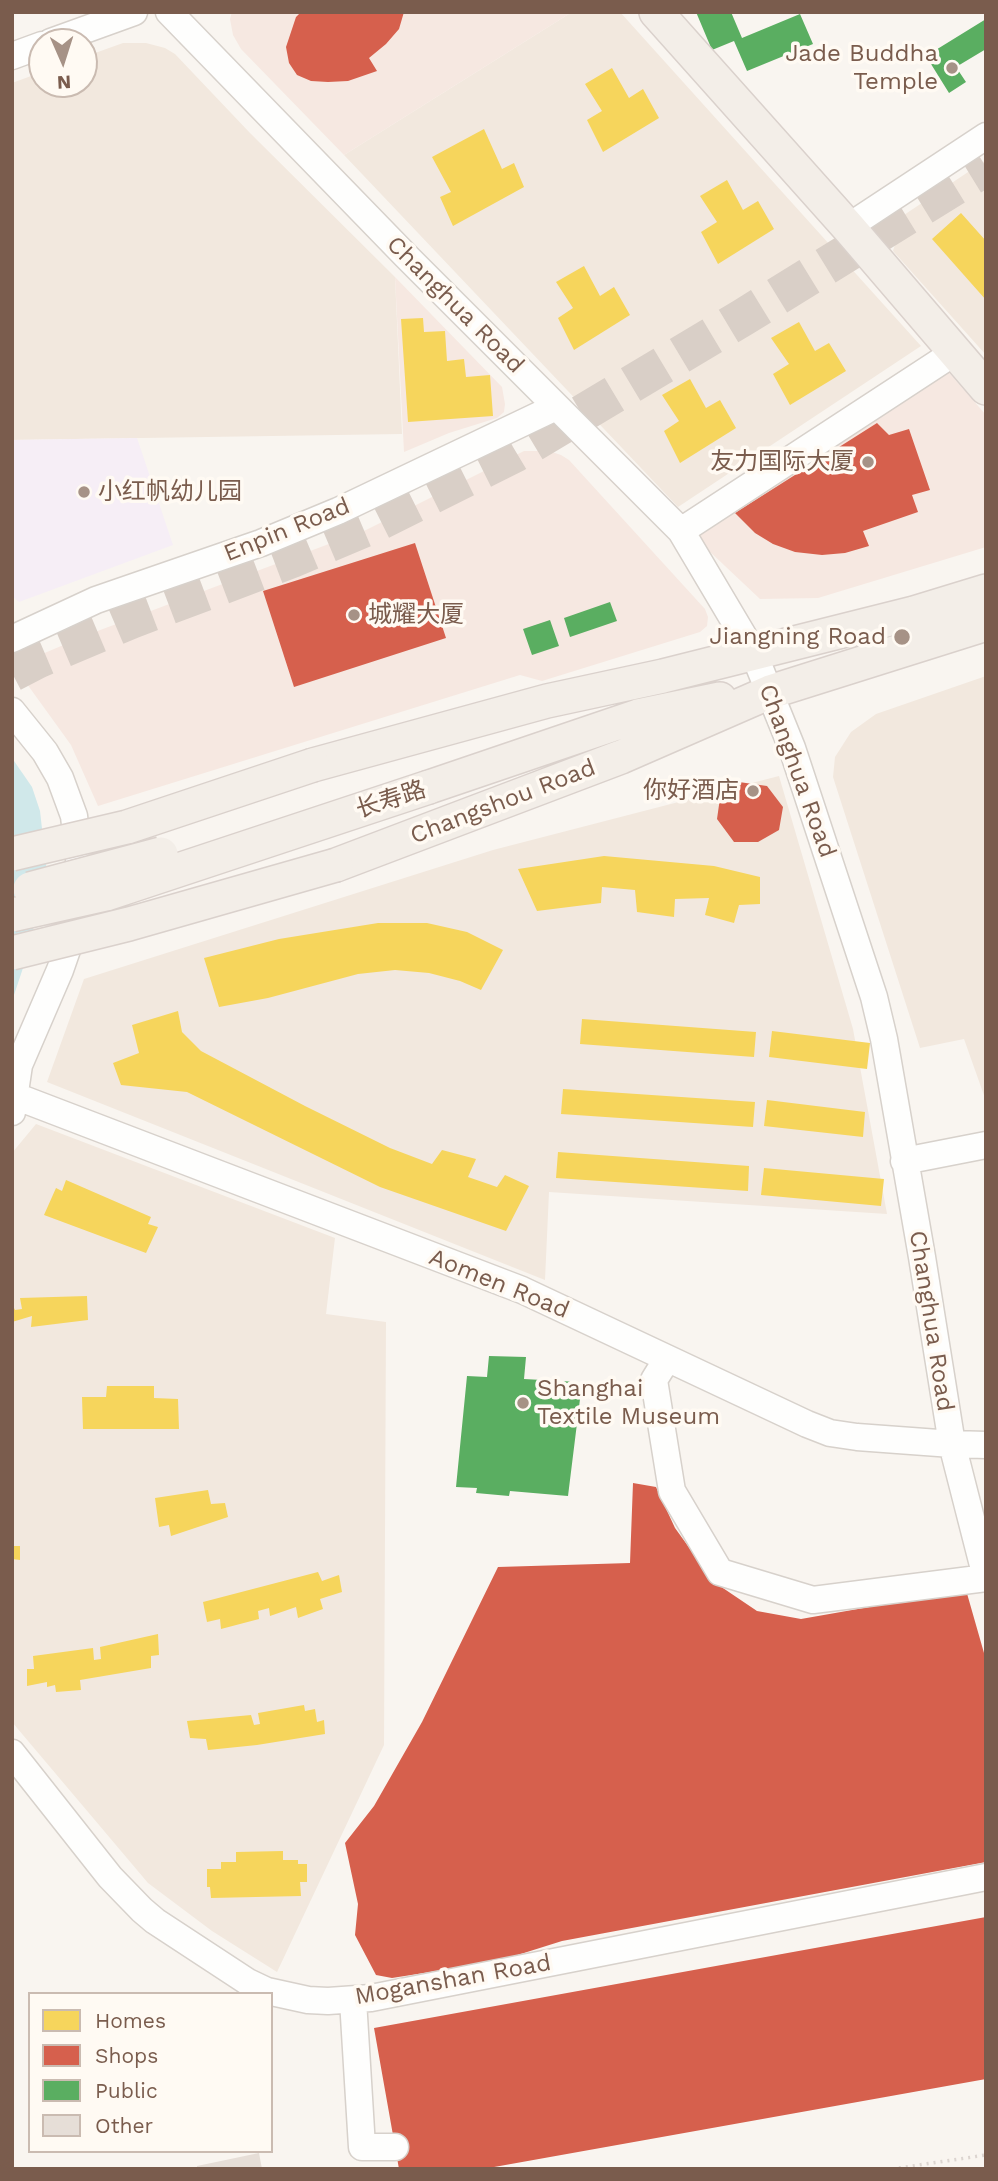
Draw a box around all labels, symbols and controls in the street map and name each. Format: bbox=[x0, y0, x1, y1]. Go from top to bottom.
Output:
north arrow bbox=[28, 28, 98, 98]
place label: Jade Buddha Temple bbox=[785, 40, 938, 96]
marker: Jade Buddha Temple bbox=[944, 60, 960, 76]
text: N bbox=[56, 71, 72, 94]
street label: Changhua Road bbox=[380, 230, 530, 380]
place label: 友力国际大厦 bbox=[710, 448, 854, 476]
marker: 友力国际大厦 bbox=[860, 454, 876, 470]
place label: 小红帆幼儿园 bbox=[98, 478, 242, 506]
marker: 小红帆幼儿园 bbox=[76, 484, 92, 500]
street label: Enpin Road bbox=[220, 492, 354, 568]
place label: 城耀大厦 bbox=[368, 601, 464, 629]
marker: 城耀大厦 bbox=[346, 607, 362, 623]
place label: Jiangning Road bbox=[709, 623, 886, 651]
marker: Jiangning Road bbox=[892, 627, 912, 647]
street label: Changhua Road bbox=[752, 680, 842, 862]
street label: Changshou Road bbox=[406, 753, 600, 851]
street label: 长寿路 bbox=[352, 775, 430, 825]
place label: 你好酒店 bbox=[643, 777, 739, 805]
marker: 你好酒店 bbox=[745, 783, 761, 799]
street label: Changhua Road bbox=[902, 1229, 960, 1413]
street label: Aomen Road bbox=[425, 1243, 573, 1325]
place label: Shanghai Textile Museum bbox=[537, 1375, 720, 1431]
marker: Shanghai Textile Museum bbox=[515, 1395, 531, 1411]
street label: Moganshan Road bbox=[353, 1949, 553, 2011]
legend bbox=[28, 1992, 273, 2153]
text: Homes bbox=[95, 2008, 166, 2033]
text: Shops bbox=[95, 2043, 158, 2068]
text: Public bbox=[95, 2078, 158, 2103]
text: Other bbox=[95, 2113, 153, 2138]

